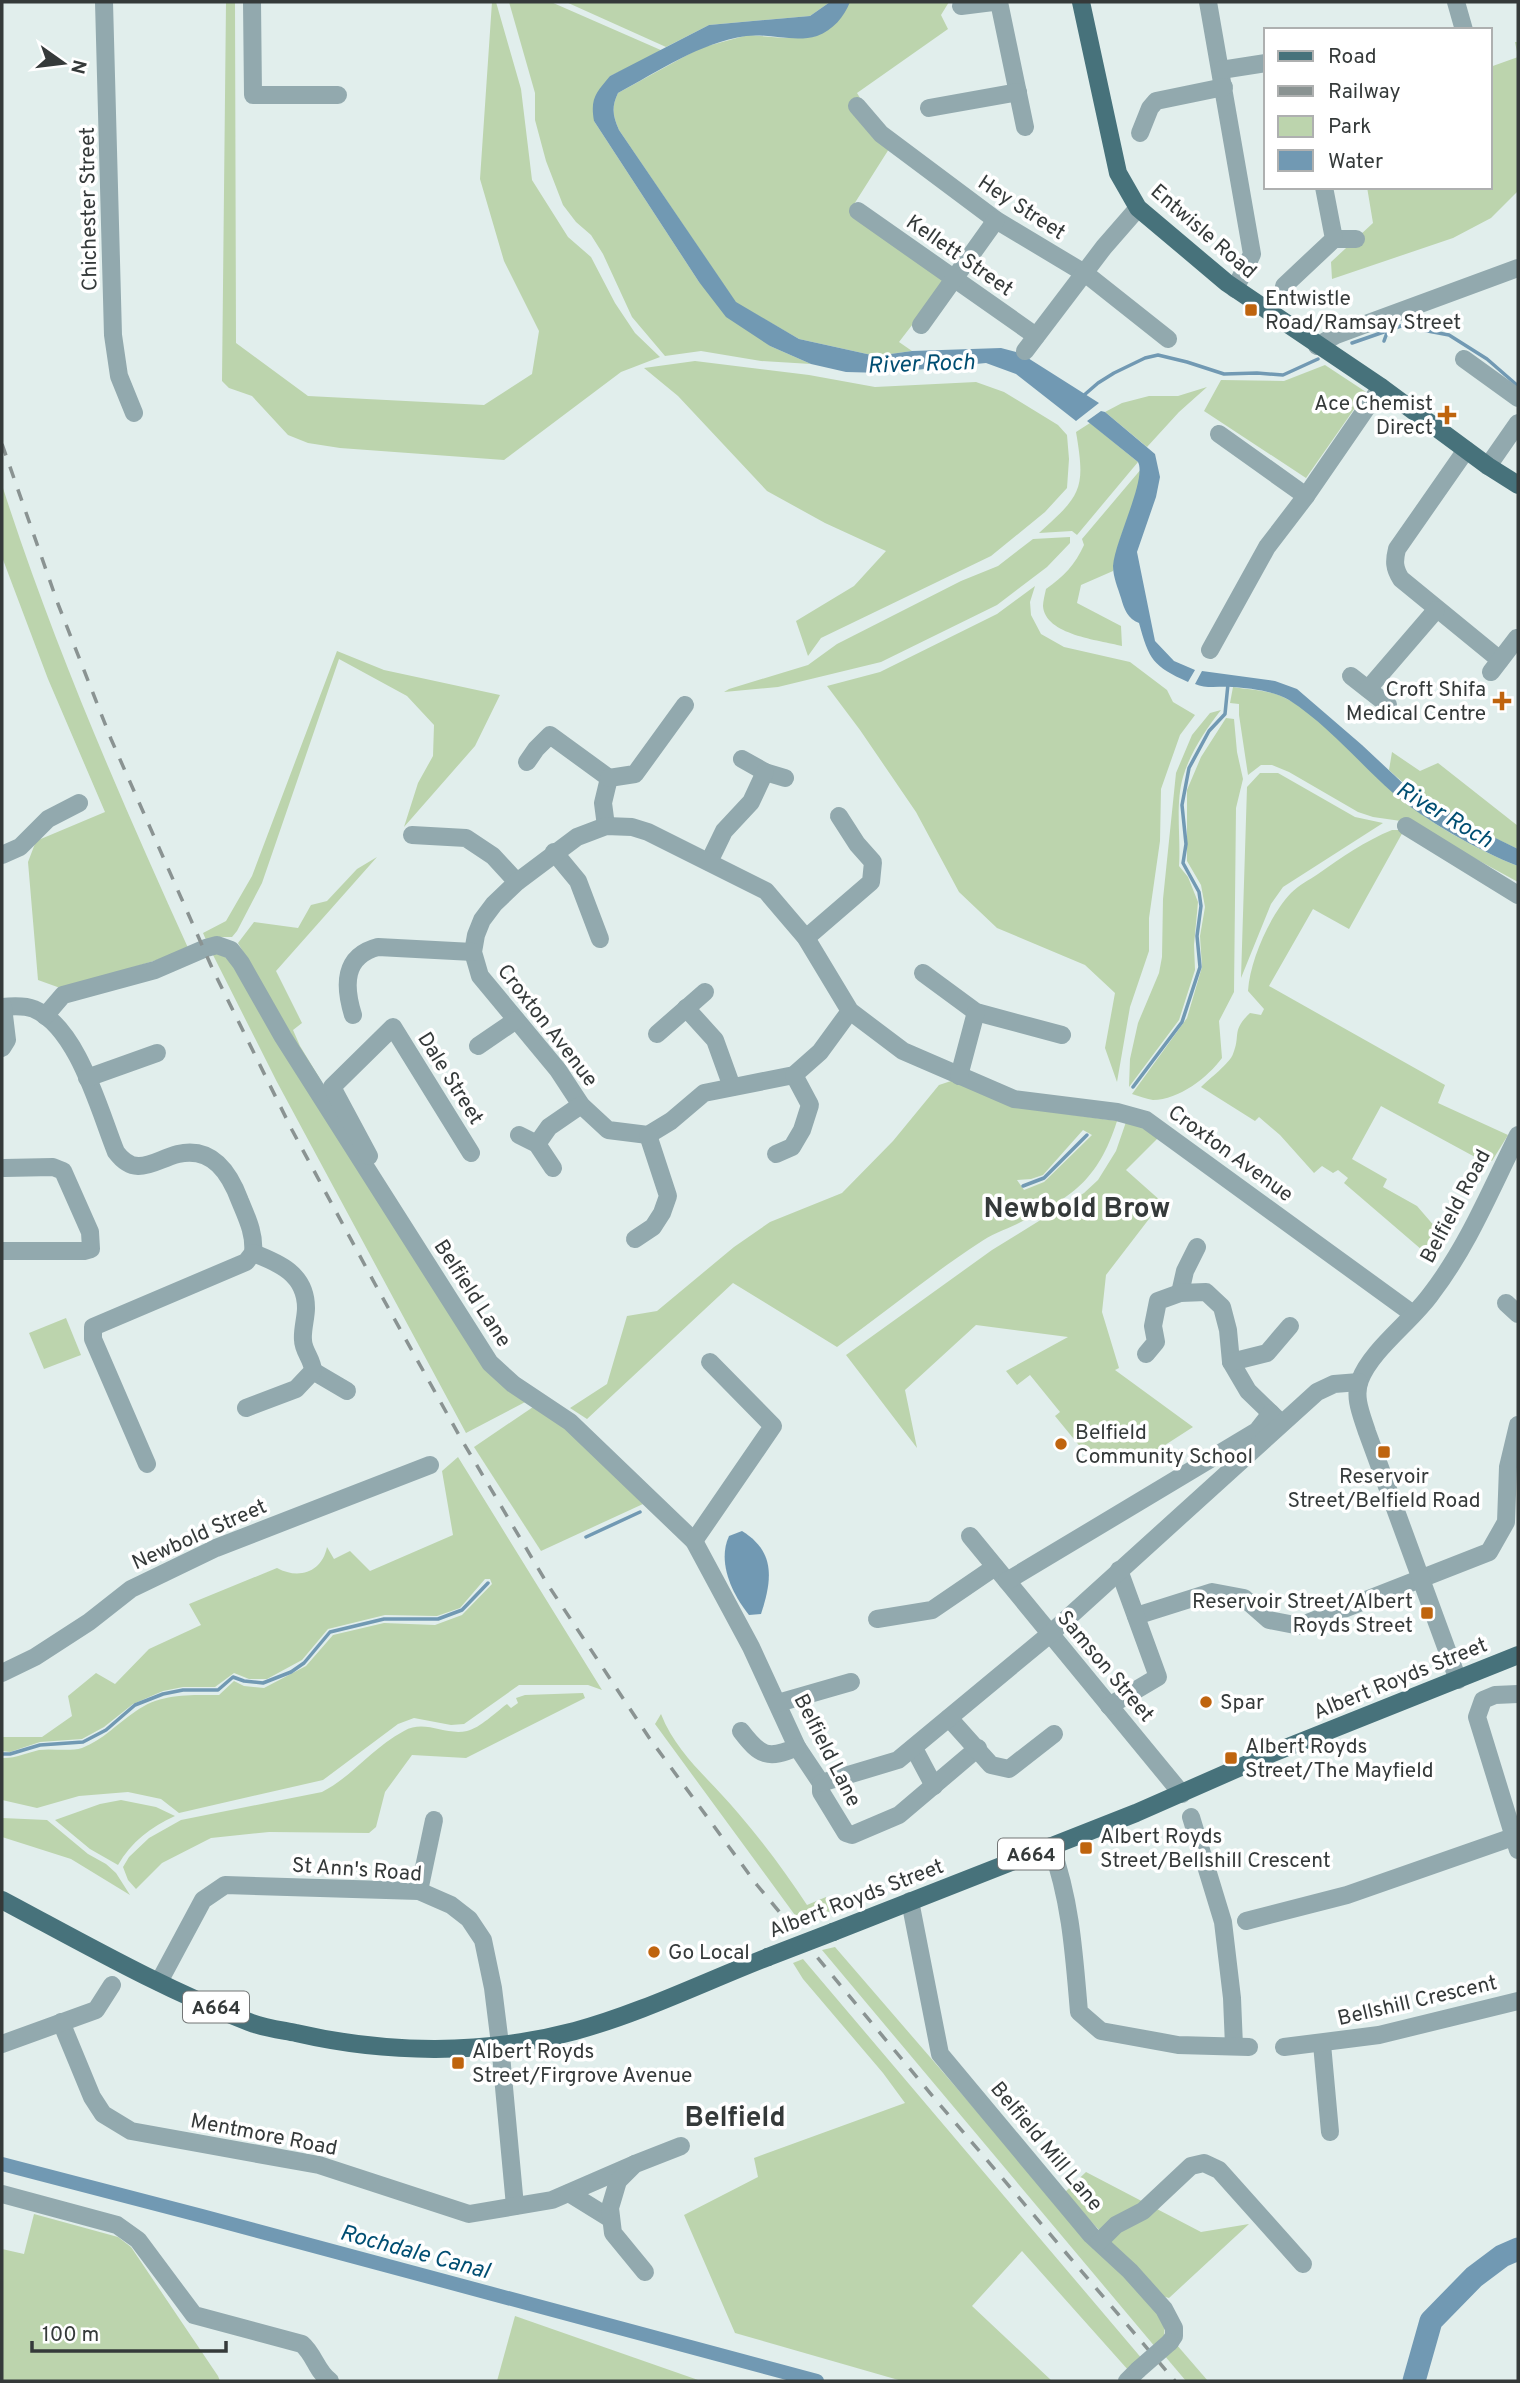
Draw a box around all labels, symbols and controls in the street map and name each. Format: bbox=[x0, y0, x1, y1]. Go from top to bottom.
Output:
north arrow bbox=[28, 28, 98, 98]
legend bbox=[1264, 28, 1492, 189]
text: Road bbox=[1328, 44, 1377, 71]
text: N bbox=[64, 57, 91, 76]
text: Railway bbox=[1328, 79, 1401, 106]
text: Park bbox=[1328, 114, 1371, 141]
street label: Chichester Street bbox=[75, 127, 104, 291]
text: Water bbox=[1328, 149, 1383, 176]
street label: Hey Street bbox=[972, 170, 1070, 247]
street label: Entwisle Road bbox=[1144, 179, 1262, 286]
street label: Kellett Street bbox=[900, 209, 1018, 303]
place label: Entwistle Road/Ramsay Street bbox=[1265, 286, 1461, 337]
marker: Entwistle Road/Ramsay Street bbox=[1243, 302, 1259, 318]
water label: River Roch bbox=[867, 349, 976, 382]
place label: Ace Chemist Direct bbox=[1314, 391, 1433, 442]
marker: Ace Chemist Direct bbox=[1439, 407, 1455, 423]
place label: Croft Shifa Medical Centre bbox=[1346, 677, 1486, 728]
marker: Croft Shifa Medical Centre bbox=[1492, 691, 1512, 711]
water label: River Roch bbox=[1390, 776, 1498, 856]
street label: Croxton Avenue bbox=[490, 959, 603, 1093]
street label: Dale Street bbox=[411, 1027, 489, 1130]
street label: Croxton Avenue bbox=[1162, 1100, 1298, 1209]
street label: Belfield Road bbox=[1415, 1145, 1498, 1268]
district label: Newbold Brow bbox=[984, 1192, 1170, 1228]
street label: Belfield Lane bbox=[427, 1235, 517, 1353]
place label: Belfield Community School bbox=[1075, 1420, 1253, 1471]
marker: Belfield Community School bbox=[1053, 1436, 1069, 1452]
marker: Reservoir Street/Belfield Road bbox=[1376, 1444, 1392, 1460]
place label: Reservoir Street/Belfield Road bbox=[1287, 1464, 1481, 1515]
street label: Newbold Street bbox=[128, 1494, 271, 1577]
place label: Reservoir Street/Albert Royds Street bbox=[1192, 1589, 1413, 1640]
marker: Reservoir Street/Albert Royds Street bbox=[1419, 1605, 1435, 1621]
street label: Samson Street bbox=[1050, 1606, 1159, 1728]
street label: Albert Royds Street bbox=[1310, 1632, 1491, 1727]
street label: Belfield Lane bbox=[787, 1690, 867, 1812]
place label: Spar bbox=[1220, 1690, 1264, 1717]
marker: Spar bbox=[1198, 1694, 1214, 1710]
place label: Albert Royds Street/The Mayfield bbox=[1245, 1734, 1433, 1785]
marker: Albert Royds Street/The Mayfield bbox=[1223, 1750, 1239, 1766]
place label: Albert Royds Street/Bellshill Crescent bbox=[1100, 1824, 1331, 1875]
road number: A664 bbox=[998, 1838, 1064, 1870]
marker: Albert Royds Street/Bellshill Crescent bbox=[1078, 1840, 1094, 1856]
street label: St Ann's Road bbox=[291, 1852, 423, 1889]
street label: Albert Royds Street bbox=[765, 1854, 948, 1945]
place label: Go Local bbox=[668, 1940, 750, 1967]
marker: Go Local bbox=[646, 1944, 662, 1960]
street label: Bellshill Crescent bbox=[1335, 1970, 1500, 2033]
road number: A664 bbox=[183, 1992, 249, 2022]
place label: Albert Royds Street/Firgrove Avenue bbox=[472, 2039, 692, 2090]
marker: Albert Royds Street/Firgrove Avenue bbox=[450, 2055, 466, 2071]
street label: Belfield Mill Lane bbox=[984, 2077, 1108, 2217]
district label: Belfield bbox=[684, 2101, 786, 2137]
street label: Mentmore Road bbox=[188, 2108, 340, 2163]
water label: Rochdale Canal bbox=[336, 2220, 493, 2288]
scale bar bbox=[32, 2310, 226, 2354]
text: 100 m bbox=[42, 2322, 99, 2349]

